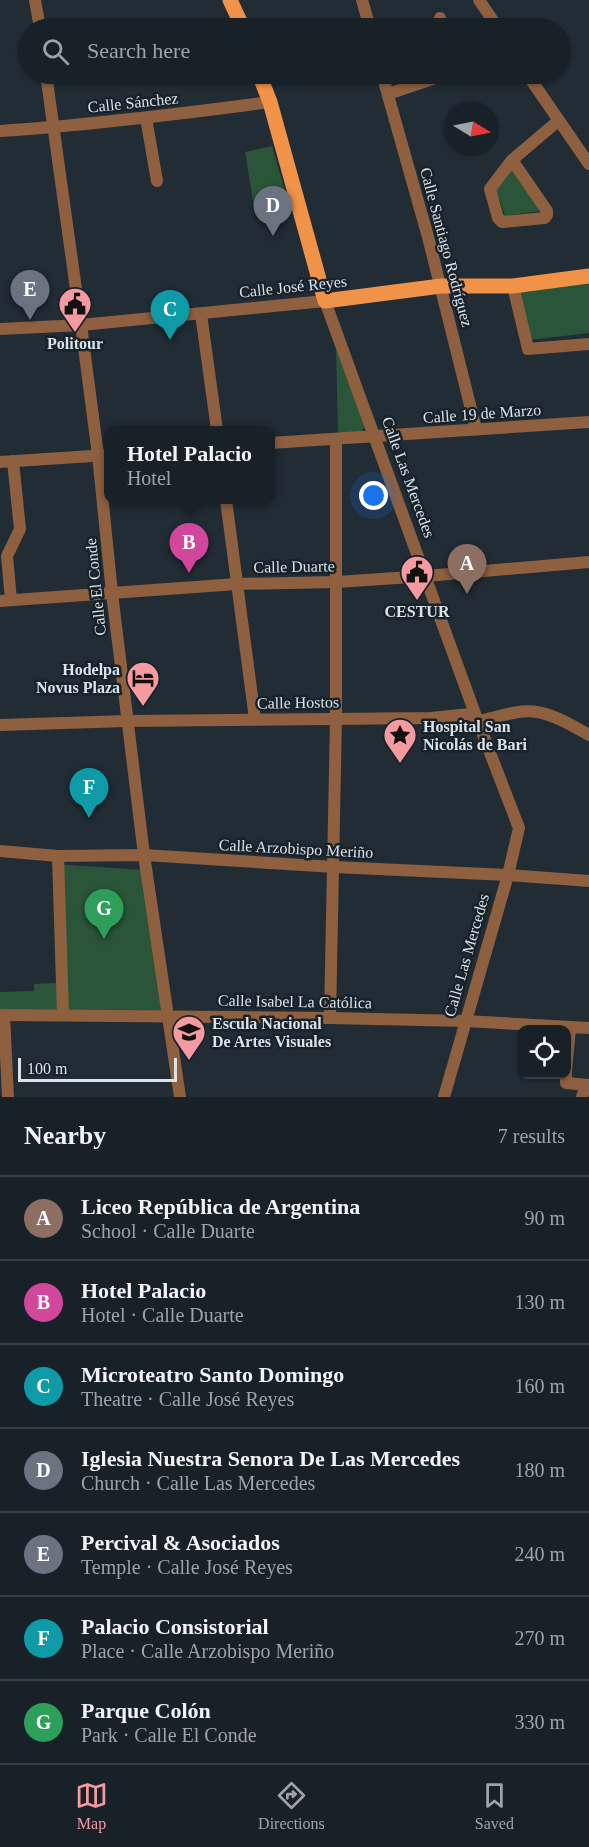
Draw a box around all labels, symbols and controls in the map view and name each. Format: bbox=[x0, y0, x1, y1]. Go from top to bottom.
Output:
search box bbox=[18, 18, 571, 84]
icon: search bbox=[39, 35, 72, 68]
text: Search here bbox=[87, 38, 190, 63]
street label: Calle Sánchez bbox=[87, 89, 179, 116]
north arrow bbox=[445, 102, 499, 156]
street label: Calle Santiago Rodríguez bbox=[416, 166, 476, 329]
pin: D bbox=[254, 186, 292, 236]
pin: E bbox=[10, 270, 50, 320]
street label: Calle José Reyes bbox=[238, 272, 348, 302]
public building icon: Politour bbox=[57, 286, 93, 333]
pin: C bbox=[150, 290, 190, 340]
place label: Politour bbox=[47, 335, 103, 352]
street label: Calle 19 de Marzo bbox=[422, 401, 542, 426]
street label: Calle Las Mercedes bbox=[379, 415, 438, 540]
popup bbox=[104, 426, 275, 504]
text: Hotel Palacio bbox=[127, 441, 252, 466]
text: Hotel bbox=[127, 467, 171, 489]
your location bbox=[359, 481, 388, 510]
pin: B bbox=[170, 524, 208, 573]
street label: Calle El Conde bbox=[82, 537, 109, 636]
pin: A bbox=[448, 544, 486, 594]
public building icon: CESTUR bbox=[399, 554, 435, 601]
street label: Calle Duarte bbox=[253, 557, 335, 576]
place label: CESTUR bbox=[385, 603, 450, 620]
hotel icon: Hodelpa Novus Plaza bbox=[125, 660, 161, 707]
place label: Hodelpa Novus Plaza bbox=[36, 661, 120, 696]
street label: Calle Hostos bbox=[257, 693, 339, 712]
place icon: Hospital San Nicolás de Bari bbox=[382, 717, 418, 764]
place label: Hospital San Nicolás de Bari bbox=[423, 718, 528, 753]
pin: F bbox=[70, 768, 109, 818]
street label: Calle Arzobispo Meriño bbox=[218, 836, 374, 862]
pin: G bbox=[84, 890, 124, 939]
street label: Calle Las Mercedes bbox=[441, 892, 492, 1019]
street label: Calle Isabel La Católica bbox=[218, 992, 372, 1011]
school or university icon: Escula Nacional De Artes Visuales bbox=[171, 1014, 207, 1061]
place label: Escula Nacional De Artes Visuales bbox=[212, 1015, 331, 1050]
map controls bbox=[517, 1025, 571, 1079]
button: locate bbox=[517, 1025, 571, 1079]
scale bar bbox=[18, 1055, 177, 1082]
text: 100 m bbox=[27, 1060, 67, 1077]
text: Nearby bbox=[24, 1121, 106, 1150]
text: 7 results bbox=[498, 1125, 565, 1147]
text: Liceo República de Argentina bbox=[81, 1194, 360, 1219]
text: A bbox=[36, 1207, 51, 1229]
text: 90 m bbox=[524, 1207, 565, 1229]
text: School · Calle Duarte bbox=[81, 1220, 255, 1242]
text: Hotel Palacio bbox=[81, 1278, 206, 1303]
text: B bbox=[37, 1291, 50, 1313]
text: 130 m bbox=[514, 1291, 565, 1313]
text: Hotel · Calle Duarte bbox=[81, 1304, 244, 1326]
text: Microteatro Santo Domingo bbox=[81, 1362, 344, 1387]
text: C bbox=[36, 1375, 51, 1397]
text: 160 m bbox=[514, 1375, 565, 1397]
text: Theatre · Calle José Reyes bbox=[81, 1388, 294, 1410]
text: Iglesia Nuestra Senora De Las Mercedes bbox=[81, 1446, 460, 1471]
text: D bbox=[36, 1459, 51, 1481]
text: 180 m bbox=[514, 1459, 565, 1481]
text: Church · Calle Las Mercedes bbox=[81, 1472, 315, 1494]
text: Percival & Asociados bbox=[81, 1530, 280, 1555]
text: E bbox=[37, 1543, 50, 1565]
text: 240 m bbox=[514, 1543, 565, 1565]
text: Temple · Calle José Reyes bbox=[81, 1556, 293, 1578]
text: Palacio Consistorial bbox=[81, 1614, 269, 1639]
text: F bbox=[37, 1627, 50, 1649]
text: 270 m bbox=[514, 1627, 565, 1649]
text: Place · Calle Arzobispo Meriño bbox=[81, 1640, 334, 1662]
text: Parque Colón bbox=[81, 1698, 211, 1723]
text: G bbox=[36, 1711, 51, 1733]
text: 330 m bbox=[514, 1711, 565, 1733]
text: Park · Calle El Conde bbox=[81, 1724, 257, 1746]
tab: Map bbox=[75, 1779, 108, 1833]
tab: Directions bbox=[258, 1779, 325, 1833]
tab: Saved bbox=[475, 1779, 514, 1833]

